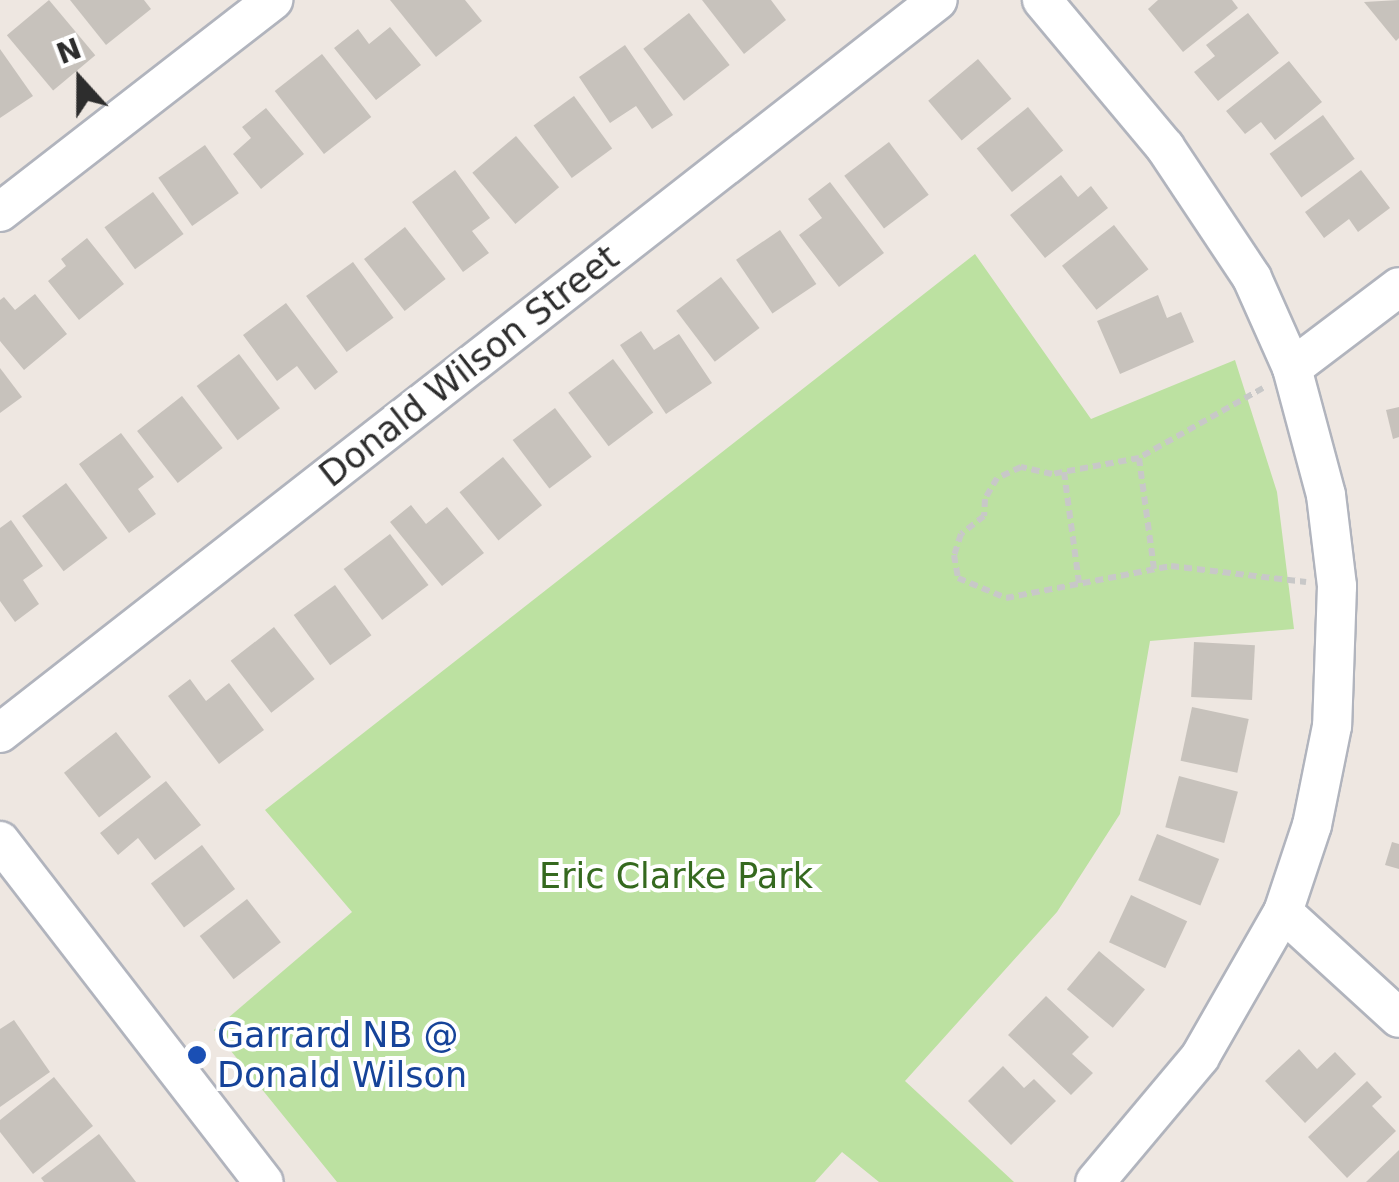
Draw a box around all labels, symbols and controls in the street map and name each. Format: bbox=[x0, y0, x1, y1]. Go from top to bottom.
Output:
north arrow bbox=[30, 30, 130, 130]
text: N bbox=[52, 32, 86, 71]
street label: Donald Wilson Street bbox=[311, 236, 627, 496]
park label: Eric Clarke Park bbox=[539, 855, 813, 897]
place label: Garrard NB @ Donald Wilson bbox=[217, 1014, 467, 1096]
marker: Garrard NB @ Donald Wilson bbox=[186, 1044, 208, 1066]

